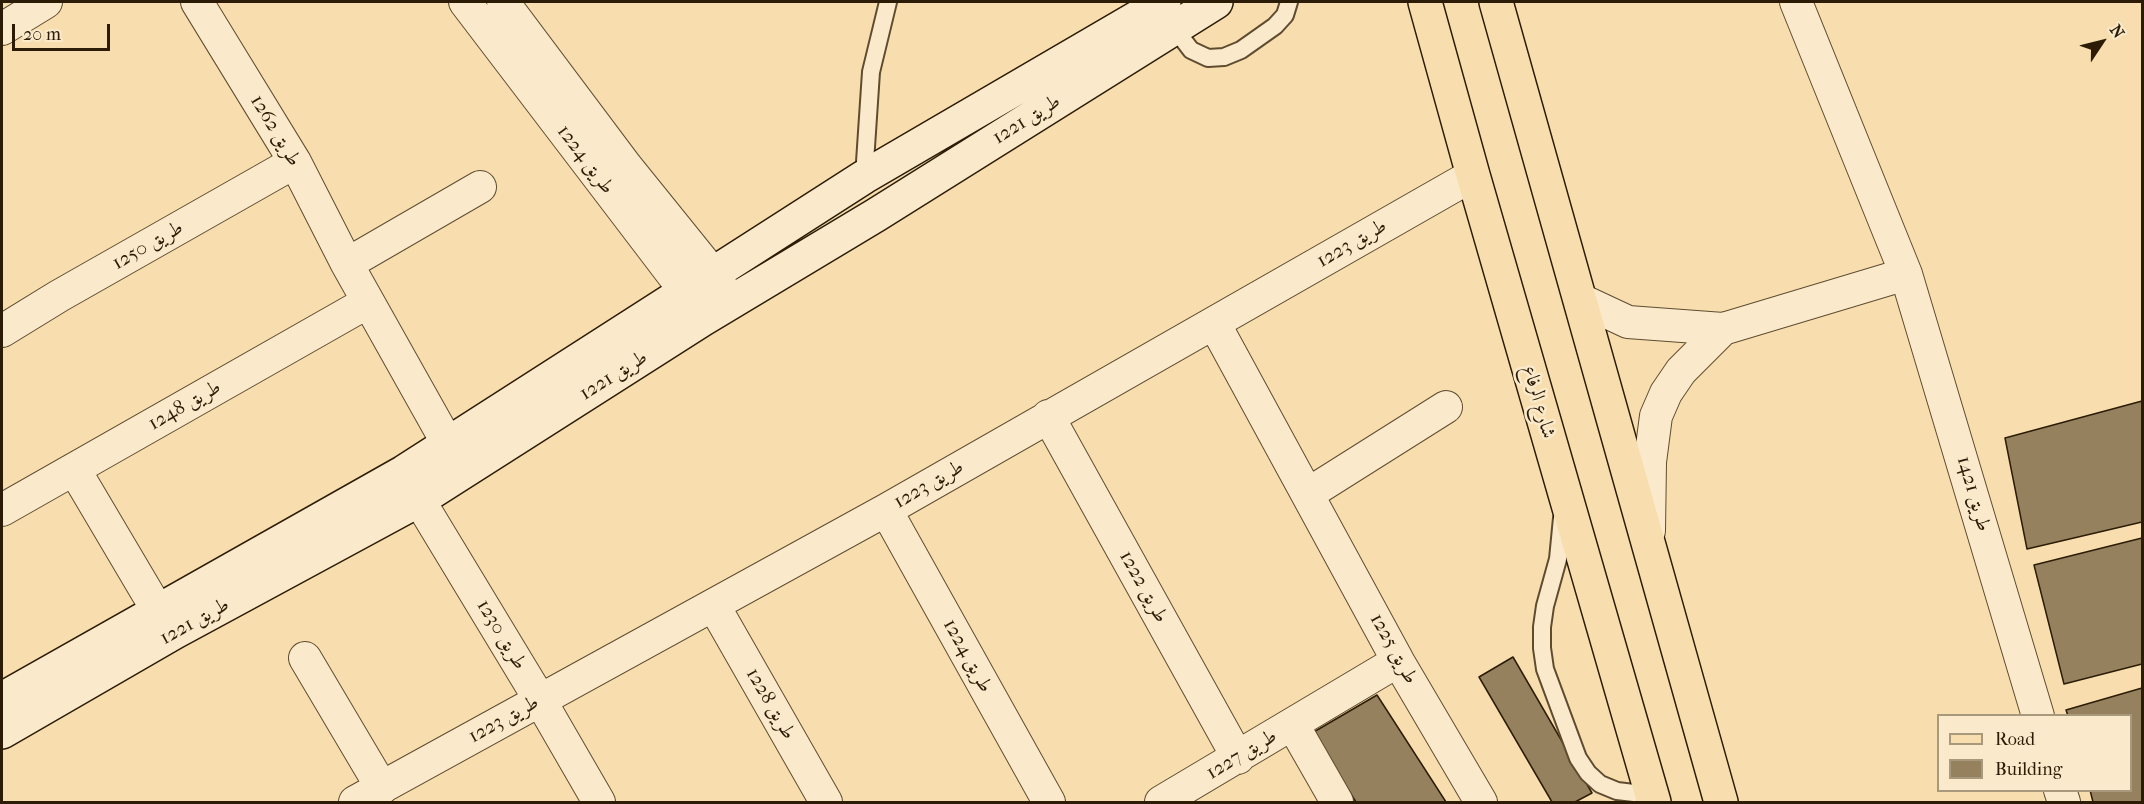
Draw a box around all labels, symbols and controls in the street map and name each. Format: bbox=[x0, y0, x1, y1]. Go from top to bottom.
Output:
scale bar bbox=[15, 12, 112, 50]
north arrow bbox=[2072, 12, 2132, 72]
text: N bbox=[2106, 21, 2128, 42]
text: 20 m bbox=[23, 24, 61, 45]
street label: طريق 1221 bbox=[989, 90, 1065, 150]
street label: طريق 1262 bbox=[244, 91, 306, 171]
street label: طريق 1224 bbox=[551, 121, 619, 199]
street label: طريق 1223 bbox=[1313, 214, 1391, 274]
street label: طريق 1250 bbox=[108, 216, 188, 276]
street label: طريق 1221 bbox=[576, 346, 652, 406]
street label: شارع الرفاع bbox=[1516, 363, 1560, 441]
street label: طريق 1248 bbox=[144, 376, 226, 436]
street label: طريق 1421 bbox=[1951, 454, 1995, 534]
street label: طريق 1223 bbox=[890, 455, 968, 515]
street label: طريق 1222 bbox=[1113, 547, 1173, 627]
street label: طريق 1221 bbox=[156, 593, 234, 651]
street label: طريق 1230 bbox=[471, 596, 531, 674]
street label: طريق 1225 bbox=[1364, 609, 1422, 689]
street label: طريق 1224 bbox=[937, 615, 997, 697]
street label: طريق 1228 bbox=[740, 664, 800, 744]
street label: طريق 1223 bbox=[465, 691, 543, 749]
legend bbox=[1937, 714, 2132, 792]
street label: طريق 1227 bbox=[1202, 725, 1282, 785]
text: Road bbox=[1995, 729, 2035, 750]
text: Building bbox=[1995, 759, 2062, 780]

